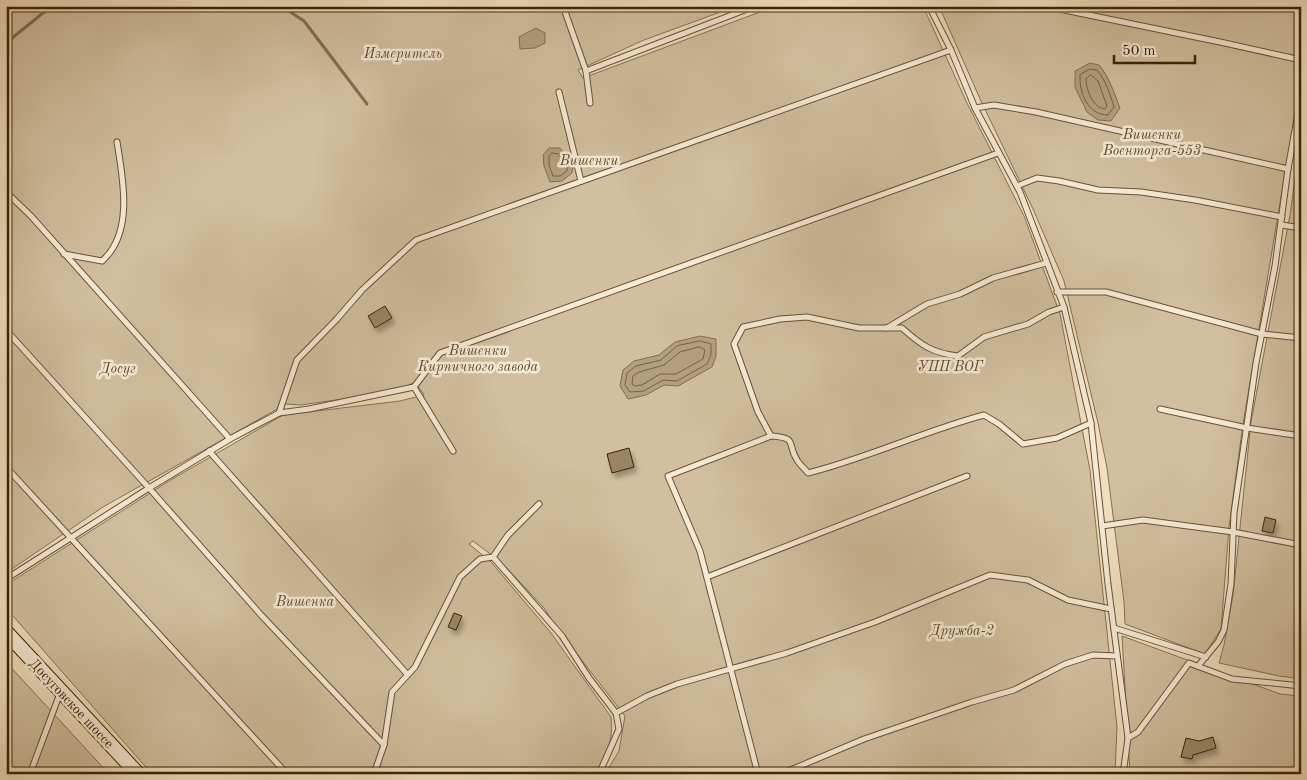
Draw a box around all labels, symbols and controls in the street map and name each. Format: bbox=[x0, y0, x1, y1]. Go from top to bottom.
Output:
scale bar bbox=[1114, 32, 1196, 64]
text: 50 m bbox=[1122, 44, 1156, 59]
park label: Измеритель bbox=[363, 47, 442, 62]
park label: Вишенки Военторга-553 bbox=[1102, 128, 1201, 159]
park label: Вишенки bbox=[559, 154, 618, 168]
park label: Вишенки Кирпичного завода bbox=[417, 344, 538, 375]
park label: УПП ВОГ bbox=[917, 360, 984, 374]
park label: Досуг bbox=[98, 362, 136, 377]
park label: Вишенка bbox=[275, 595, 334, 609]
park label: Дружба-2 bbox=[928, 623, 994, 639]
street label: Досуговское шоссе bbox=[26, 656, 116, 751]

